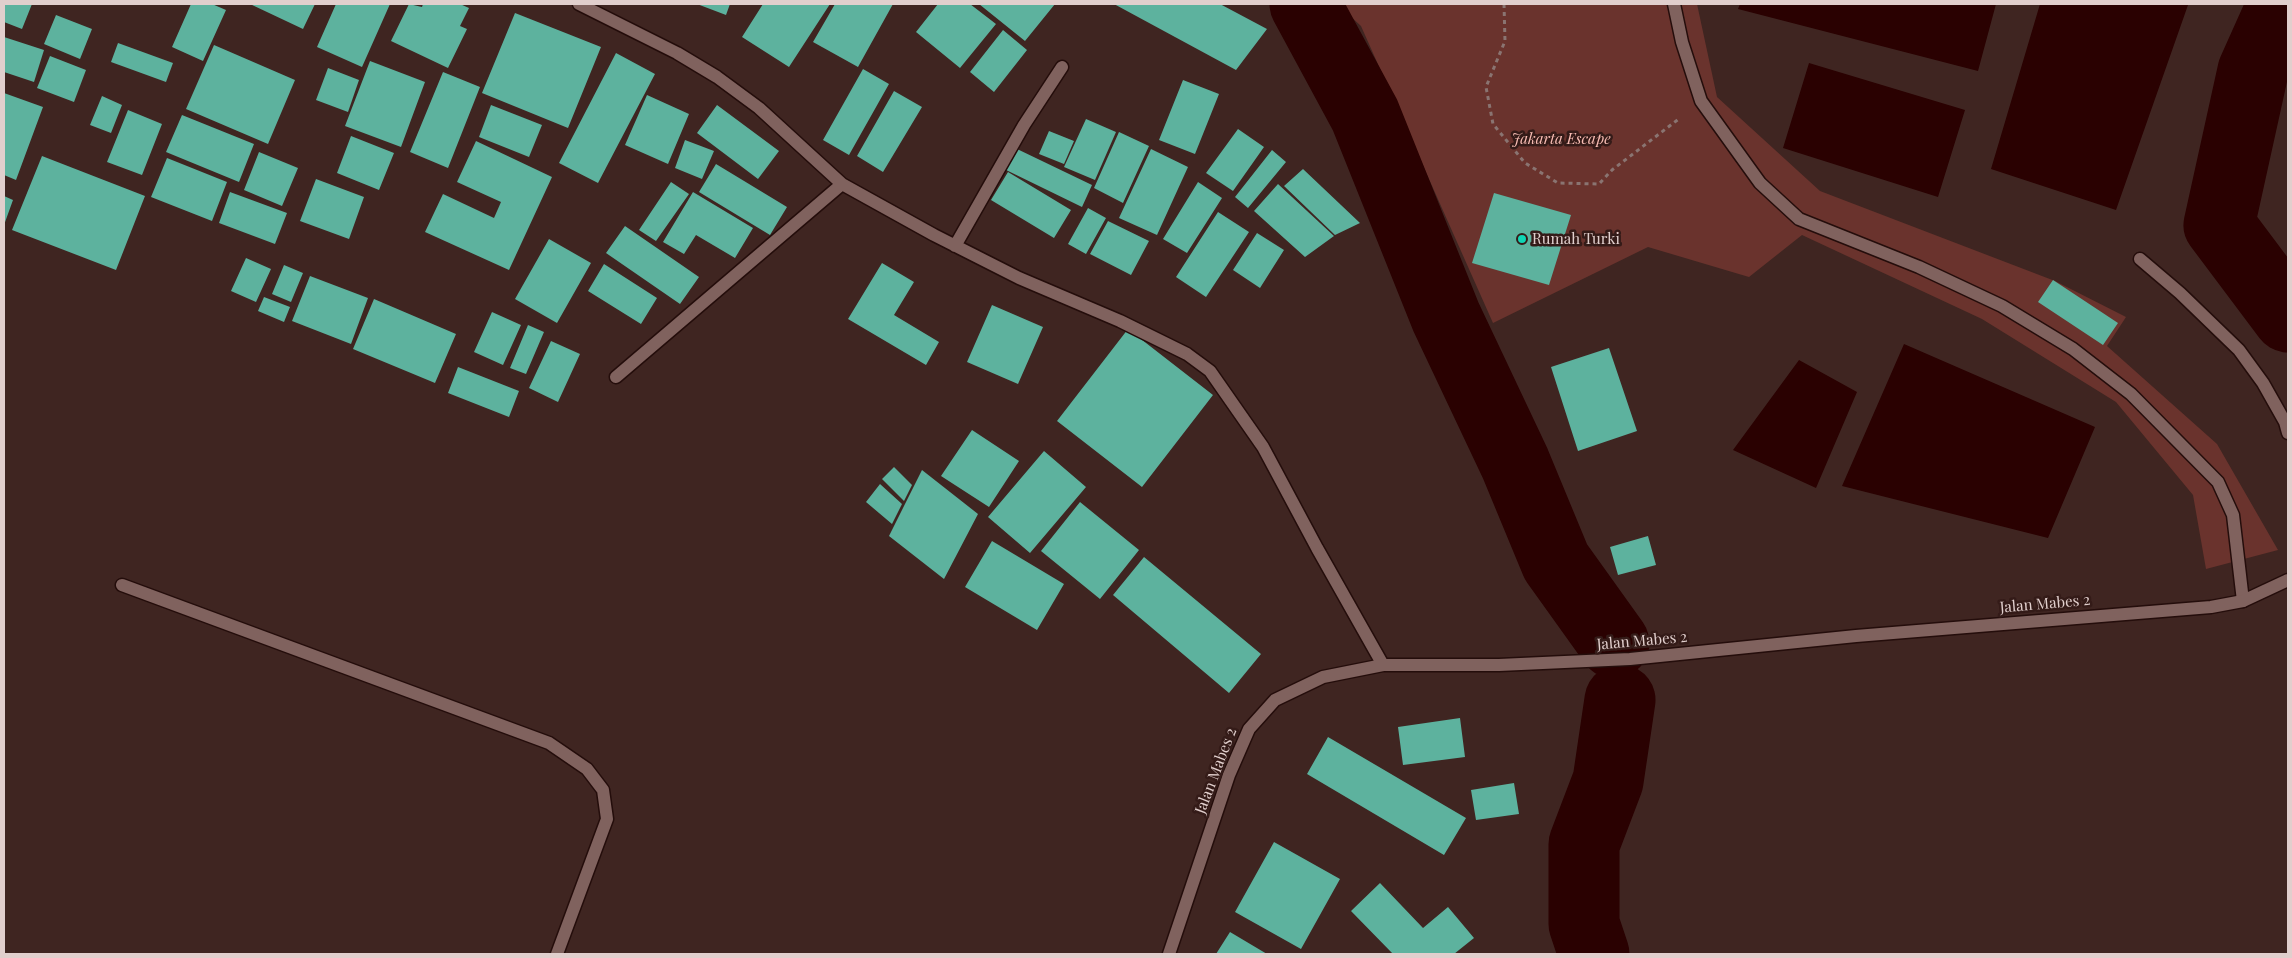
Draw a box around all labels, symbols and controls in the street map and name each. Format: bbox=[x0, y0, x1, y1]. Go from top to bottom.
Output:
park label: Jakarta Escape bbox=[1511, 130, 1611, 148]
place label: Rumah Turki bbox=[1532, 230, 1620, 248]
marker: Rumah Turki bbox=[1516, 233, 1528, 245]
street label: Jalan Mabes 2 bbox=[1999, 591, 2091, 617]
street label: Jalan Mabes 2 bbox=[1596, 628, 1688, 654]
street label: Jalan Mabes 2 bbox=[1191, 725, 1241, 817]

